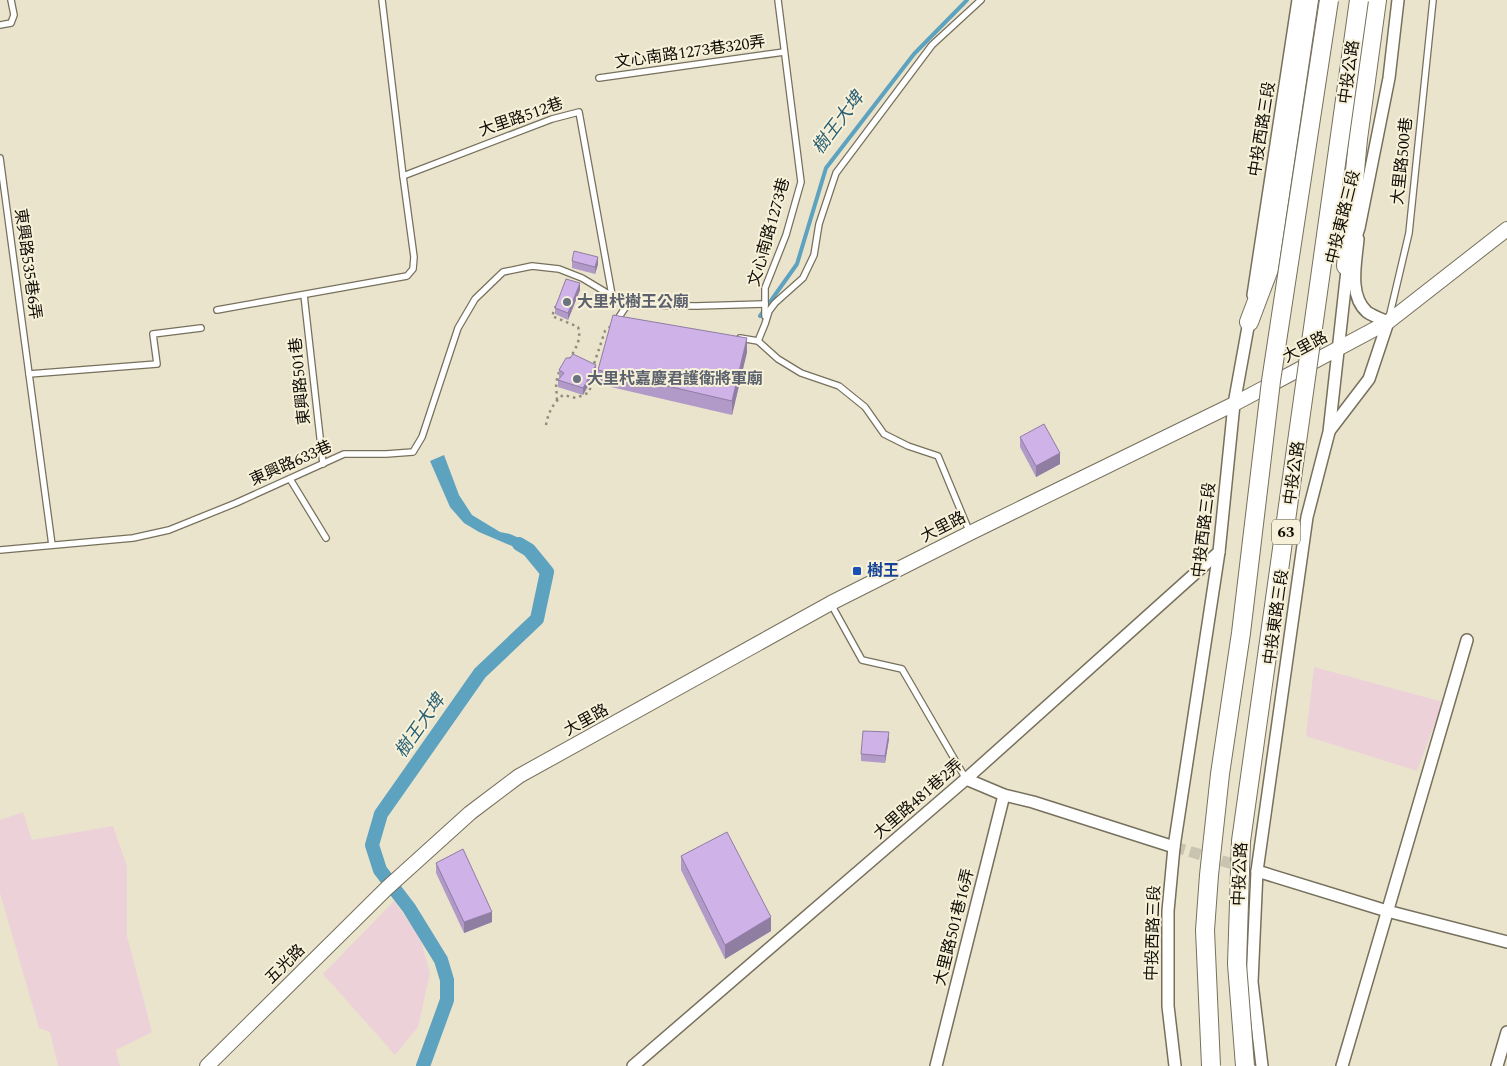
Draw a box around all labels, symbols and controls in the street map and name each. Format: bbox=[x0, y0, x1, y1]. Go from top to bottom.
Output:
street label: 文心南路1273巷320弄 bbox=[613, 30, 767, 74]
street label: 中投公路 bbox=[1333, 39, 1365, 105]
street label: 中投西路三段 bbox=[1243, 80, 1281, 178]
water label: 樹王大埤 bbox=[806, 85, 872, 160]
street label: 大里路512巷 bbox=[475, 91, 567, 143]
street label: 大里路500巷 bbox=[1385, 116, 1419, 206]
street label: 中投東路三段 bbox=[1320, 168, 1366, 266]
street label: 文心南路1273巷 bbox=[742, 175, 796, 289]
street label: 東興路535巷6弄 bbox=[8, 207, 48, 321]
place label: 大里杙樹王公廟 bbox=[577, 290, 689, 314]
marker: 大里杙樹王公廟 bbox=[561, 296, 573, 308]
street label: 大里路 bbox=[1278, 325, 1332, 369]
street label: 東興路501巷 bbox=[283, 336, 317, 426]
place label: 大里杙嘉慶君護衛將軍廟 bbox=[587, 367, 763, 391]
marker: 大里杙嘉慶君護衛將軍廟 bbox=[571, 373, 583, 385]
street label: 東興路633巷 bbox=[246, 434, 336, 492]
street label: 中投公路 bbox=[1278, 440, 1310, 506]
street label: 中投西路三段 bbox=[1186, 481, 1222, 579]
street label: 大里路 bbox=[916, 505, 970, 549]
road number: 63 bbox=[1272, 520, 1300, 544]
place label: 樹王 bbox=[867, 559, 899, 583]
marker: 樹王 bbox=[851, 565, 863, 577]
street label: 中投東路三段 bbox=[1257, 568, 1295, 666]
water label: 樹王大埤 bbox=[388, 687, 453, 763]
street label: 大里路 bbox=[559, 698, 613, 742]
street label: 大里路481巷2弄 bbox=[868, 753, 968, 845]
street label: 中投公路 bbox=[1226, 841, 1254, 907]
street label: 大里路501巷16弄 bbox=[928, 866, 980, 988]
street label: 中投西路三段 bbox=[1139, 885, 1167, 981]
street label: 五光路 bbox=[260, 939, 310, 989]

